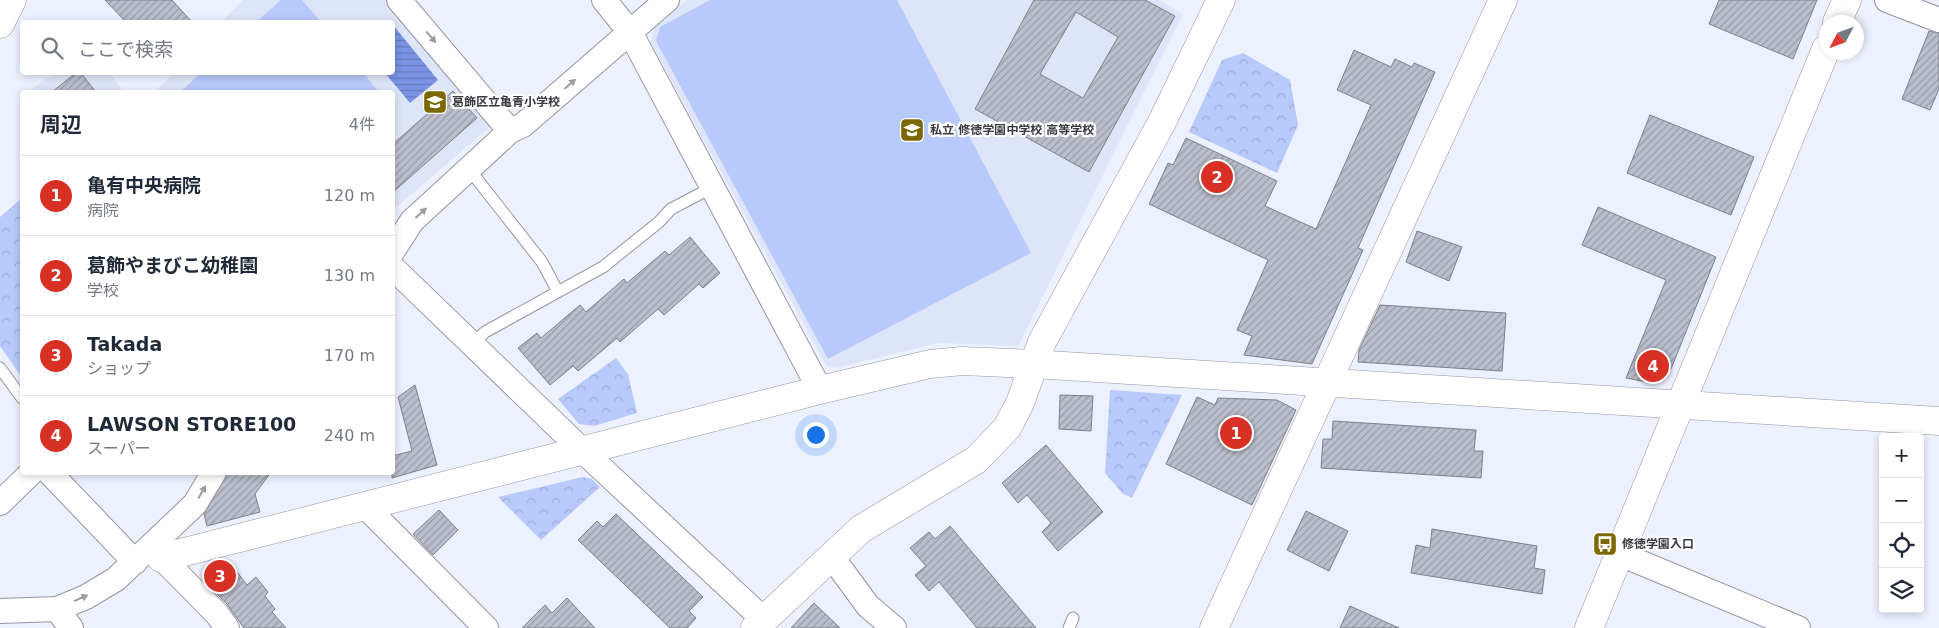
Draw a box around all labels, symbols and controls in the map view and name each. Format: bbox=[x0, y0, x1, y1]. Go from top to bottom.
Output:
north arrow bbox=[1819, 15, 1864, 60]
search box bbox=[20, 20, 395, 75]
one-way arrow bbox=[426, 30, 437, 43]
icon: search bbox=[38, 34, 66, 62]
text: ここで検索 bbox=[78, 38, 173, 60]
one-way arrow bbox=[563, 79, 576, 90]
school or university icon: 葛飾区立亀青小学校 bbox=[422, 89, 448, 115]
place label: 葛飾区立亀青小学校 bbox=[452, 95, 560, 109]
text: 周辺 bbox=[40, 113, 82, 137]
text: 4件 bbox=[349, 115, 375, 134]
school or university icon: 私立 修徳学園中学校 高等学校 bbox=[899, 117, 925, 143]
place label: 私立 修徳学園中学校 高等学校 bbox=[930, 123, 1094, 137]
pin: 2 bbox=[1201, 158, 1233, 196]
text: 亀有中央病院 bbox=[87, 174, 201, 196]
text: 1 bbox=[50, 186, 62, 205]
text: 120 m bbox=[324, 186, 375, 205]
text: 病院 bbox=[87, 201, 119, 220]
one-way arrow bbox=[414, 207, 426, 219]
text: 葛飾やまびこ幼稚園 bbox=[87, 254, 258, 276]
text: 2 bbox=[50, 266, 62, 285]
text: 130 m bbox=[324, 266, 375, 285]
text: 学校 bbox=[87, 281, 119, 300]
text: Takada bbox=[87, 333, 162, 355]
text: 3 bbox=[50, 346, 62, 365]
text: 170 m bbox=[324, 346, 375, 365]
pin: 4 bbox=[1637, 347, 1669, 385]
text: ショップ bbox=[87, 359, 151, 378]
text: LAWSON STORE100 bbox=[87, 413, 296, 435]
pin: 1 bbox=[1220, 414, 1252, 452]
your location bbox=[803, 422, 829, 448]
text: 4 bbox=[50, 426, 62, 445]
text: 240 m bbox=[324, 426, 375, 445]
map controls bbox=[1879, 433, 1924, 613]
button: + bbox=[1879, 433, 1924, 478]
text: スーパー bbox=[87, 439, 151, 458]
button: − bbox=[1879, 478, 1924, 523]
one-way arrow bbox=[198, 485, 207, 499]
button: locate bbox=[1879, 523, 1924, 568]
bus stop icon: 修徳学園入口 bbox=[1592, 531, 1618, 557]
place label: 修徳学園入口 bbox=[1622, 537, 1694, 551]
pin: 3 bbox=[204, 557, 236, 595]
button: layers bbox=[1879, 568, 1924, 613]
one-way arrow bbox=[74, 594, 89, 603]

